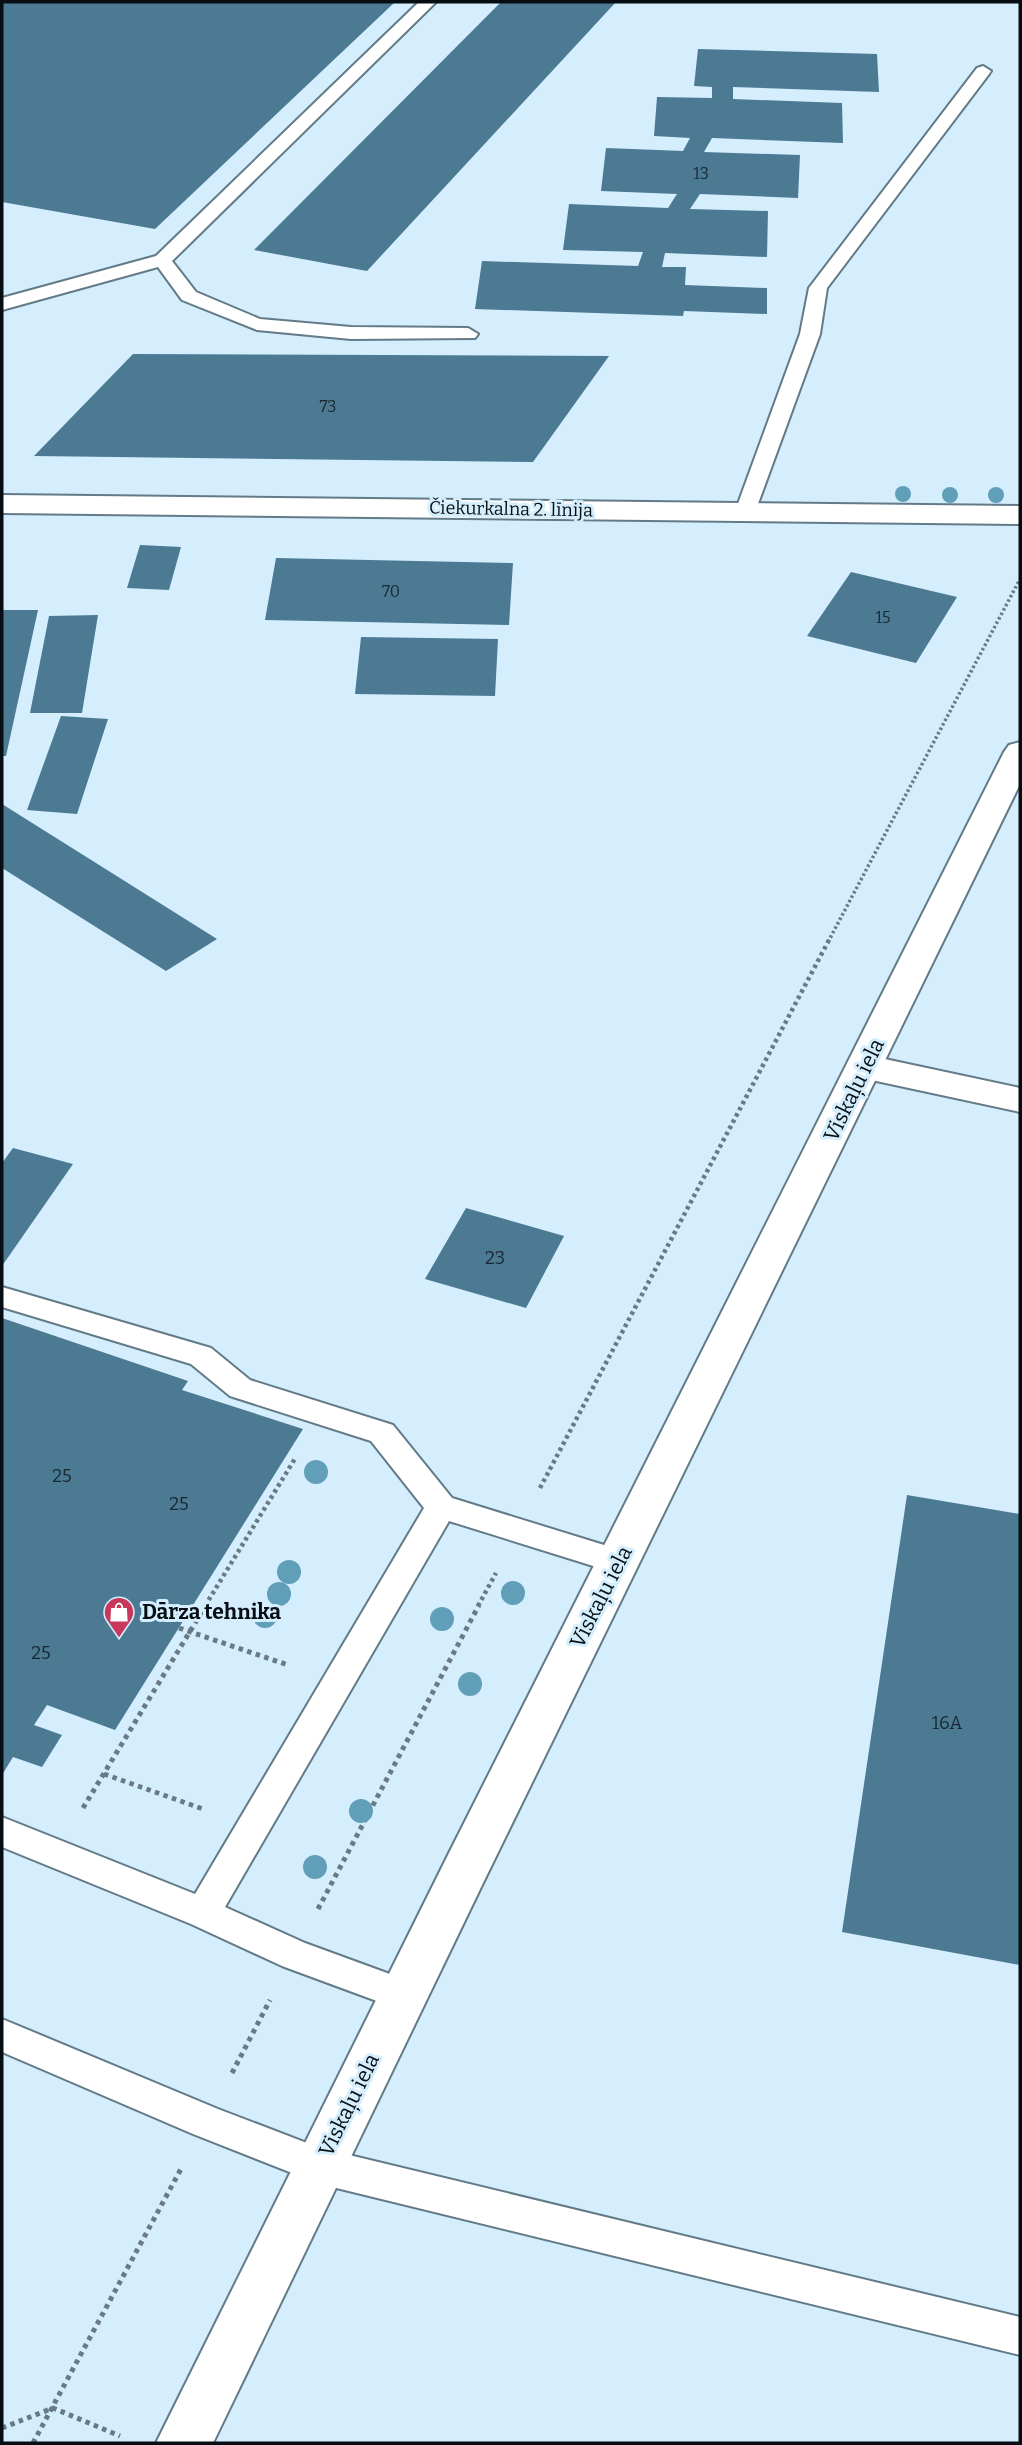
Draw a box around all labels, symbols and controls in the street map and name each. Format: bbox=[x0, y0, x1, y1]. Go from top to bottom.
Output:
house number: 13 bbox=[693, 164, 709, 183]
house number: 73 bbox=[320, 397, 336, 416]
street label: Čiekurkalna 2. līnija bbox=[429, 497, 593, 521]
house number: 70 bbox=[382, 582, 400, 601]
house number: 15 bbox=[875, 608, 891, 627]
street label: Viskaļu iela bbox=[818, 1034, 890, 1146]
house number: 23 bbox=[485, 1247, 505, 1269]
house number: 25 bbox=[52, 1465, 72, 1487]
house number: 25 bbox=[169, 1493, 189, 1515]
street label: Viskaļu iela bbox=[564, 1541, 638, 1652]
shop icon: Dārza tehnika bbox=[102, 1595, 136, 1639]
place label: Dārza tehnika bbox=[142, 1599, 281, 1625]
house number: 25 bbox=[31, 1642, 51, 1664]
house number: 16A bbox=[932, 1712, 963, 1734]
street label: Viskaļu iela bbox=[313, 2049, 385, 2161]

